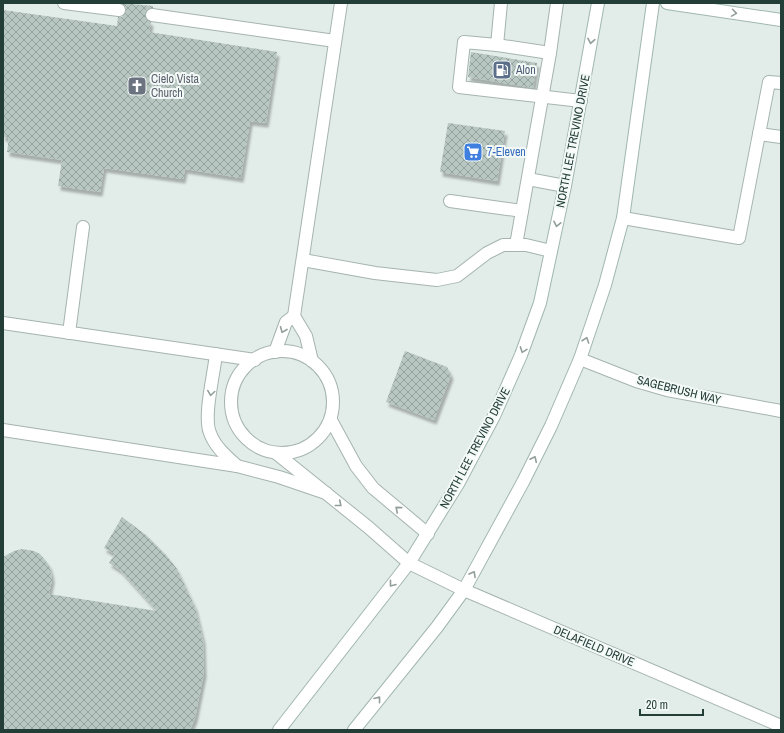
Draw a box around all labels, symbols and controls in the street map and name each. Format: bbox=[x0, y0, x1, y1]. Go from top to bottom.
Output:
one-way arrow bbox=[730, 8, 737, 17]
one-way arrow bbox=[587, 38, 596, 45]
fuel station icon: Alon bbox=[491, 59, 513, 81]
place label: Alon bbox=[515, 62, 536, 78]
place label: Cielo Vista Church bbox=[151, 71, 199, 101]
street label: NORTH LEE TREVINO DRIVE bbox=[552, 73, 594, 209]
church icon: Cielo Vista Church bbox=[126, 75, 148, 97]
supermarket icon: 7-Eleven bbox=[462, 141, 484, 163]
place label: 7-Eleven bbox=[487, 144, 526, 160]
one-way arrow bbox=[553, 221, 561, 227]
one-way arrow bbox=[280, 327, 288, 334]
one-way arrow bbox=[582, 337, 590, 344]
one-way arrow bbox=[520, 346, 528, 353]
street label: SAGEBRUSH WAY bbox=[635, 372, 723, 408]
street label: NORTH LEE TREVINO DRIVE bbox=[436, 385, 514, 511]
one-way arrow bbox=[207, 390, 216, 396]
one-way arrow bbox=[530, 456, 537, 463]
one-way arrow bbox=[334, 499, 342, 506]
one-way arrow bbox=[395, 507, 402, 514]
one-way arrow bbox=[468, 570, 476, 578]
one-way arrow bbox=[390, 580, 397, 587]
street label: DELAFIELD DRIVE bbox=[551, 622, 637, 670]
scale bar bbox=[640, 691, 703, 717]
one-way arrow bbox=[373, 697, 380, 704]
text: 20 m bbox=[646, 697, 668, 713]

